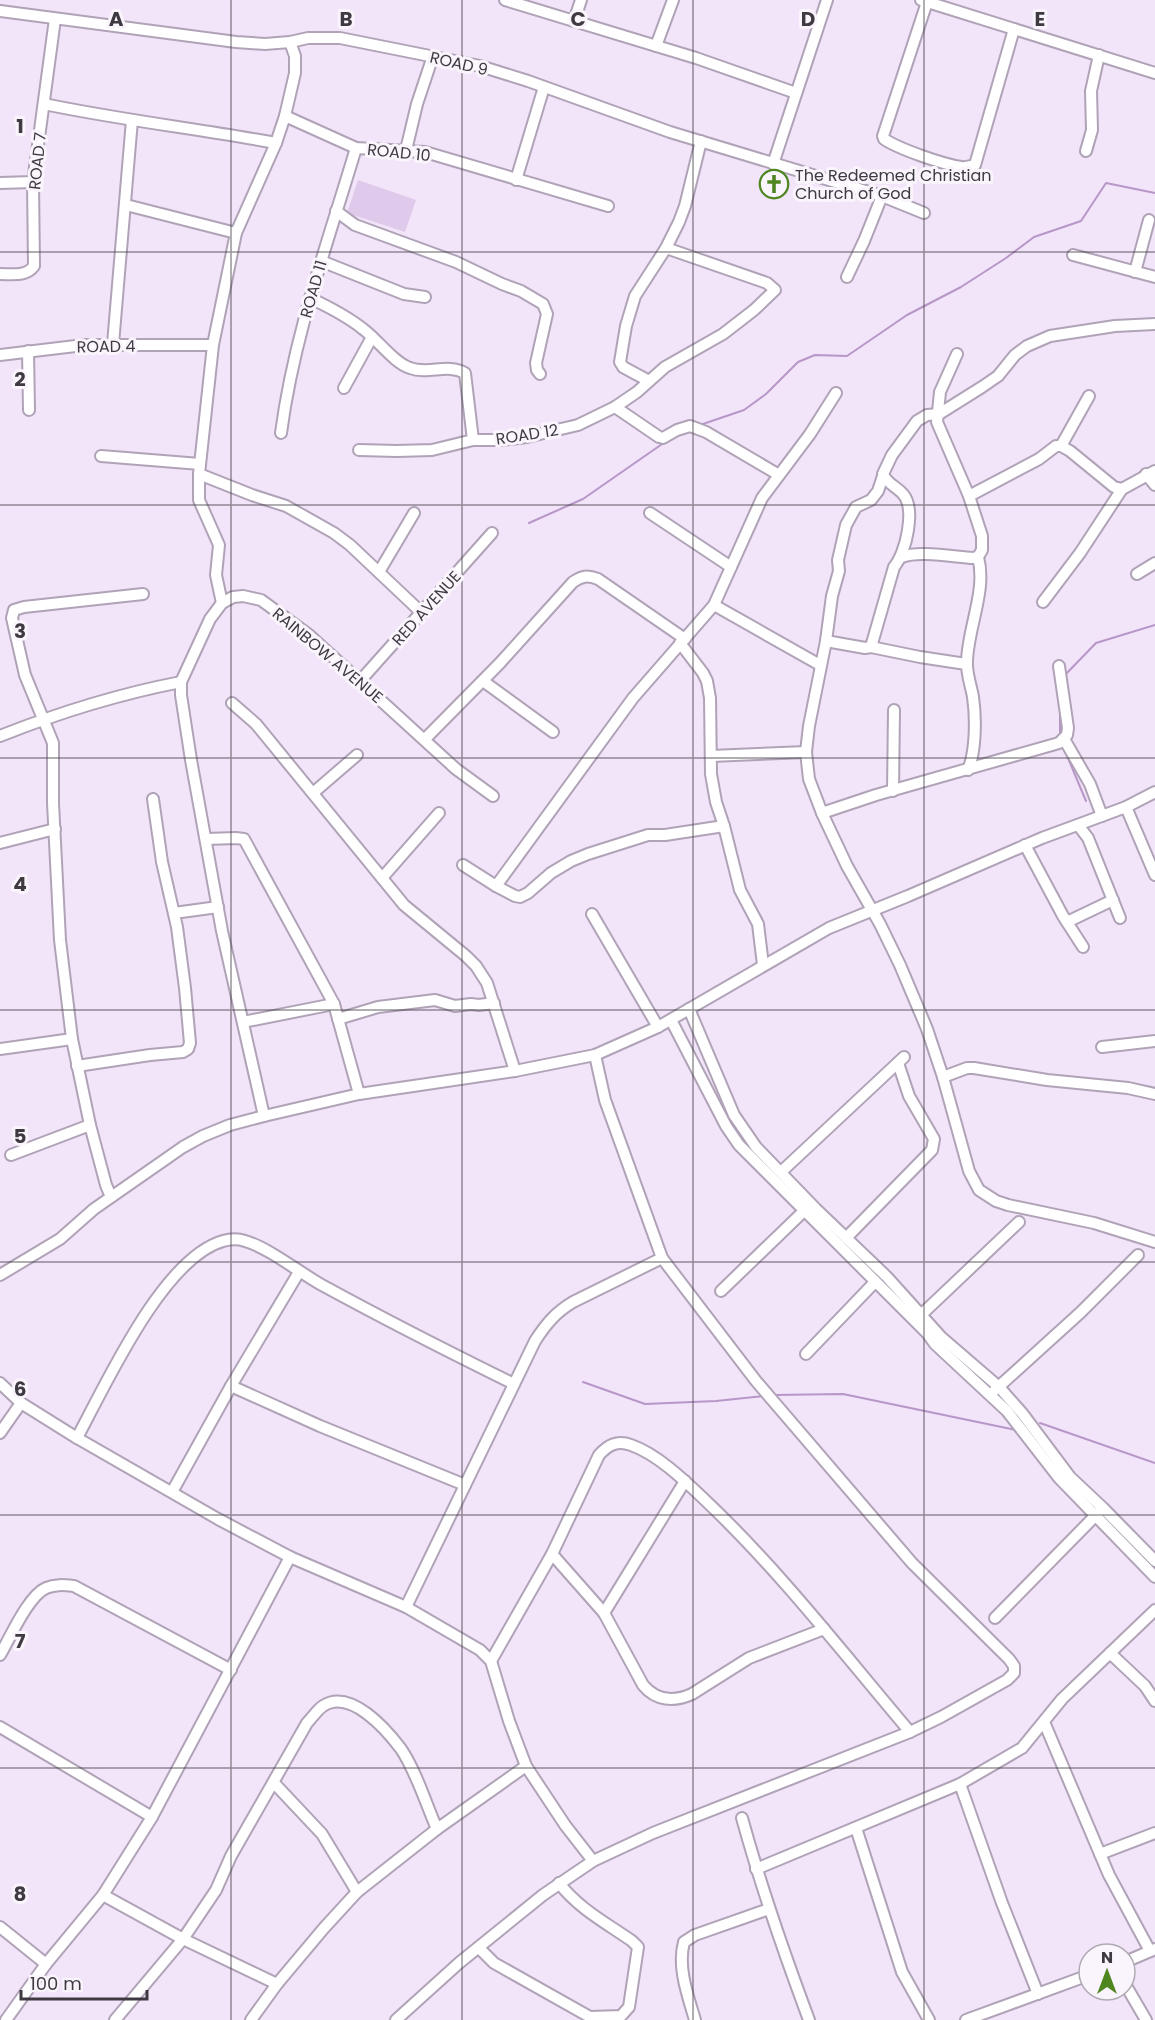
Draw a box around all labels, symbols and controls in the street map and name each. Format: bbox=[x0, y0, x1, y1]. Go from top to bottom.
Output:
text: A bbox=[109, 5, 124, 33]
text: B bbox=[339, 5, 353, 33]
text: C bbox=[570, 5, 586, 33]
text: D bbox=[801, 5, 815, 33]
text: E bbox=[1035, 5, 1045, 33]
street label: ROAD 9 bbox=[428, 46, 490, 81]
text: 1 bbox=[16, 112, 24, 140]
street label: ROAD 7 bbox=[23, 131, 52, 191]
street label: ROAD 10 bbox=[366, 138, 432, 167]
place label: The Redeemed Christian Church of God bbox=[795, 164, 992, 205]
church icon: The Redeemed Christian Church of God bbox=[758, 168, 790, 200]
street label: ROAD 11 bbox=[294, 258, 333, 321]
street label: ROAD 4 bbox=[76, 334, 136, 359]
text: 2 bbox=[14, 365, 26, 393]
street label: ROAD 12 bbox=[494, 418, 560, 451]
street label: RED AVENUE bbox=[387, 566, 466, 651]
street label: RAINBOW AVENUE bbox=[267, 602, 388, 709]
text: 3 bbox=[14, 617, 26, 645]
text: 4 bbox=[13, 870, 27, 898]
text: 5 bbox=[14, 1122, 27, 1150]
text: 6 bbox=[14, 1375, 26, 1403]
text: 7 bbox=[15, 1627, 26, 1655]
text: 8 bbox=[14, 1880, 26, 1908]
north arrow bbox=[1077, 1942, 1137, 2002]
text: N bbox=[1101, 1946, 1113, 1969]
scale bar bbox=[21, 1963, 147, 2001]
text: 100 m bbox=[30, 1971, 82, 1996]

